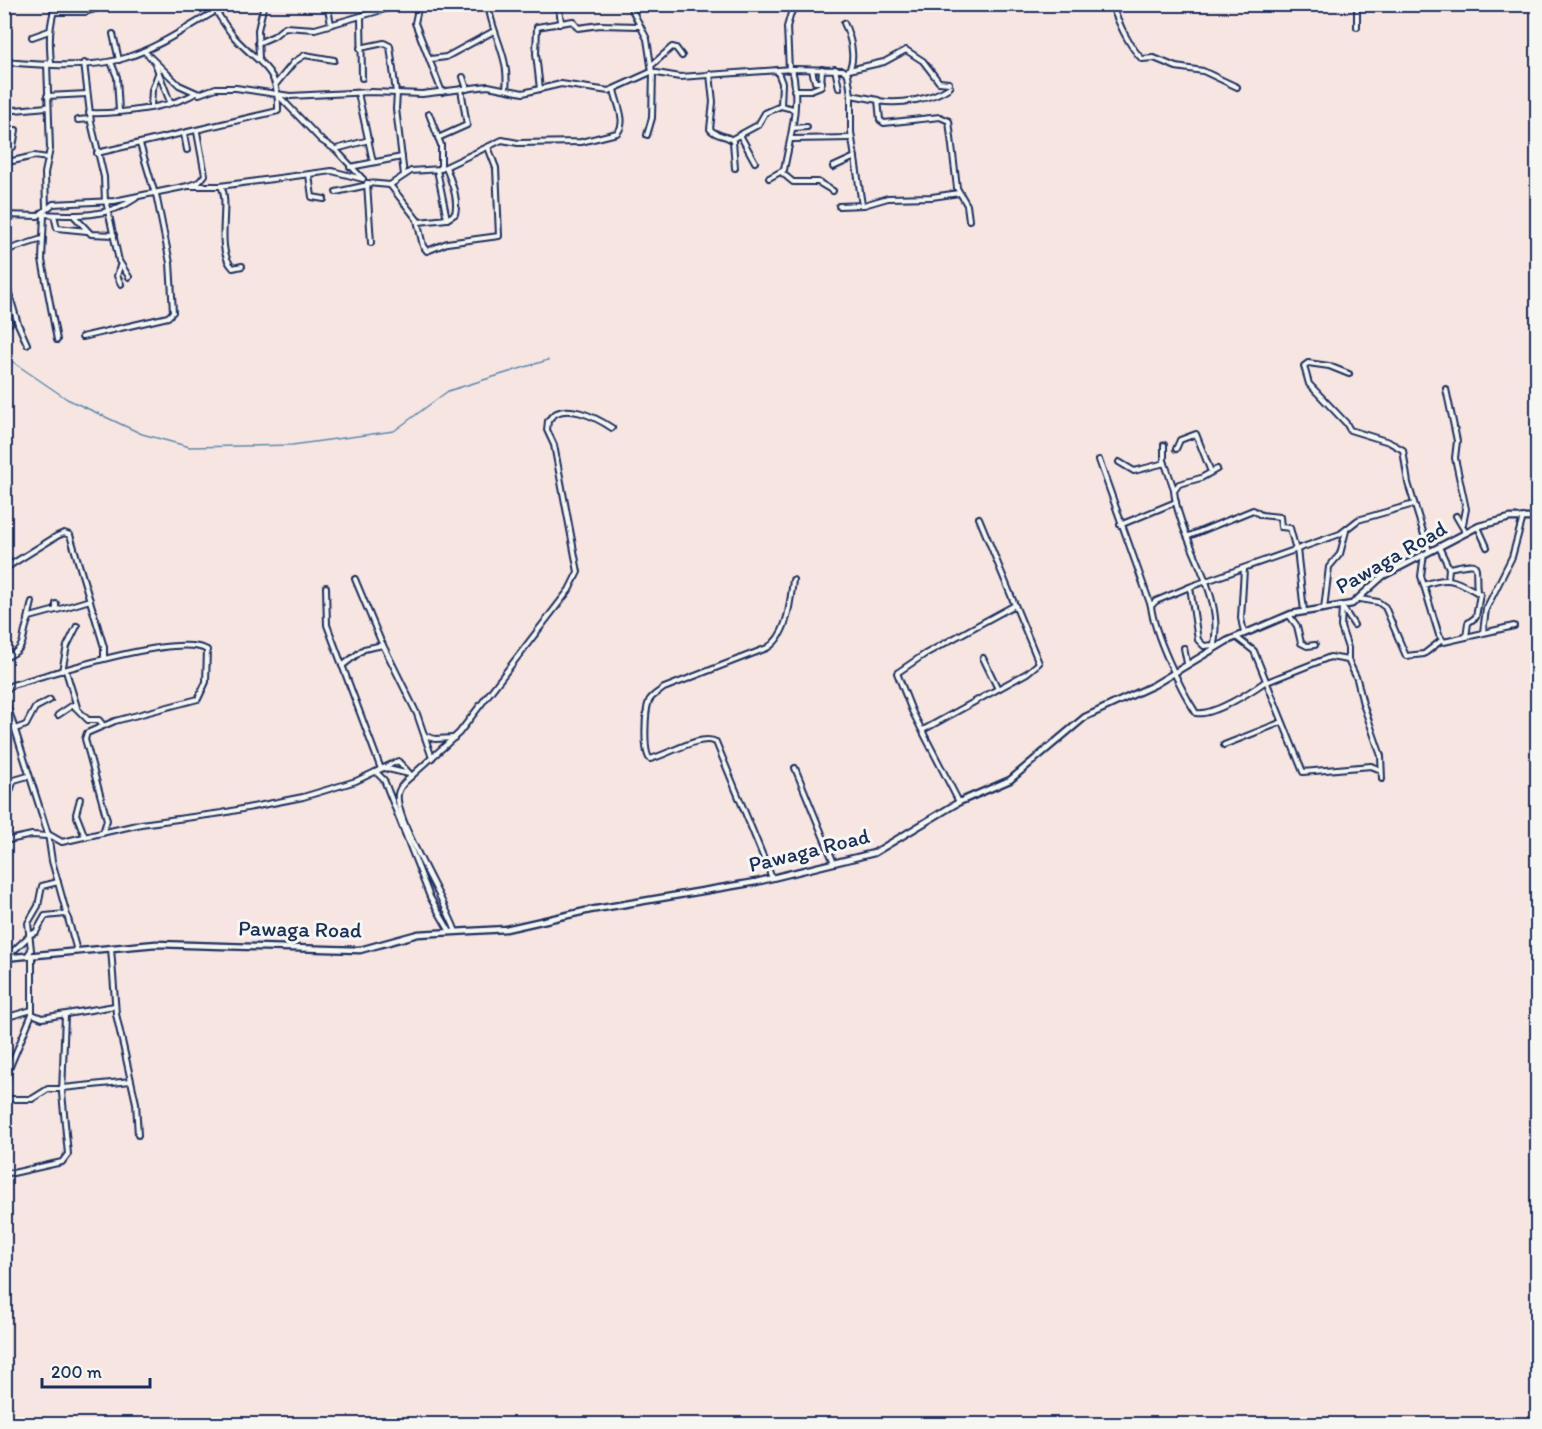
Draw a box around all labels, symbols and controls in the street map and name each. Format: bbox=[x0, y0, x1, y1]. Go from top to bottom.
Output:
street label: Pawaga Road bbox=[1331, 514, 1451, 600]
street label: Pawaga Road bbox=[746, 822, 872, 878]
street label: Pawaga Road bbox=[238, 914, 362, 944]
scale bar bbox=[42, 1351, 150, 1389]
text: 200 m bbox=[51, 1361, 102, 1383]

